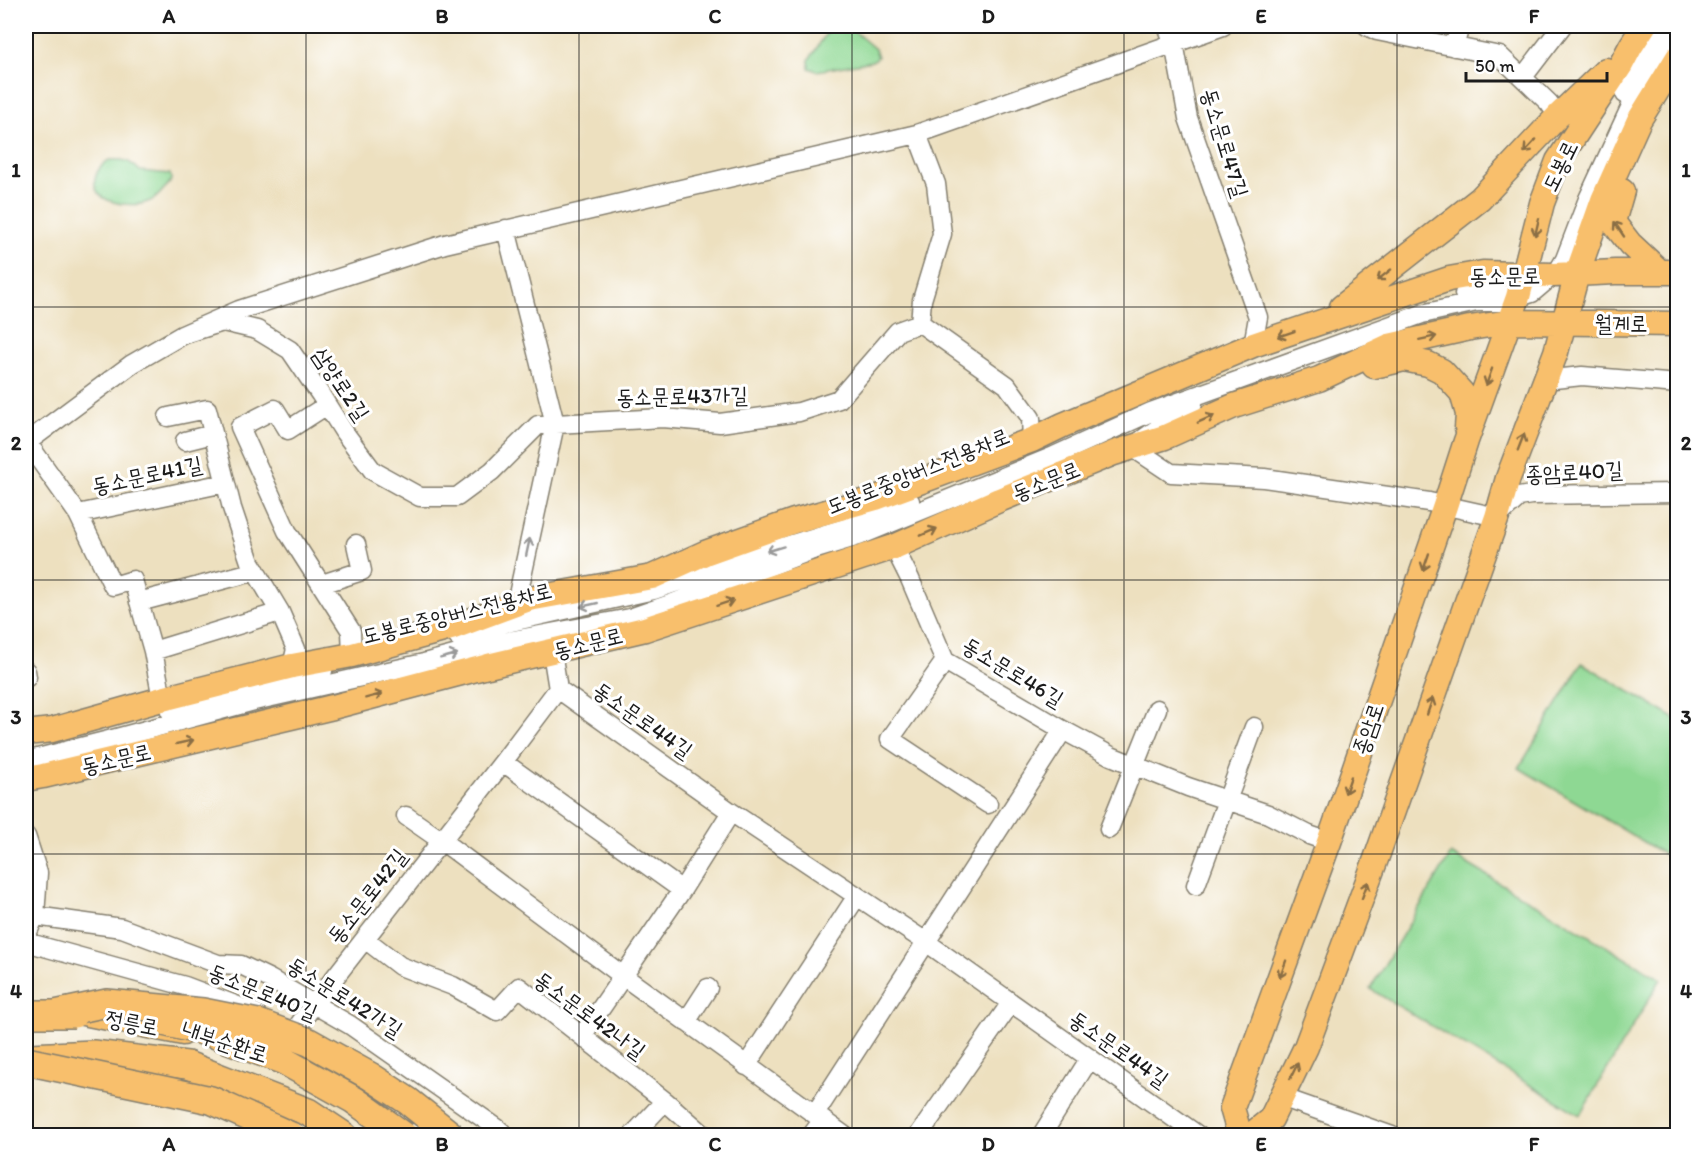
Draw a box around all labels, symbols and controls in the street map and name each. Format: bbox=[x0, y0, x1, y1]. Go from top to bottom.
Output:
text: A bbox=[162, 4, 176, 28]
text: B bbox=[436, 4, 449, 28]
text: C bbox=[709, 4, 722, 28]
text: D bbox=[981, 4, 995, 28]
text: E bbox=[1255, 4, 1267, 28]
text: F bbox=[1529, 4, 1540, 28]
scale bar bbox=[1466, 45, 1607, 83]
text: 50 m bbox=[1475, 55, 1515, 77]
street label: 동소문로47길 bbox=[1196, 85, 1254, 201]
street label: 도봉로 bbox=[1536, 136, 1584, 196]
one-way arrow bbox=[1523, 139, 1537, 154]
text: 1 bbox=[11, 158, 21, 182]
text: 1 bbox=[1681, 158, 1691, 182]
one-way arrow bbox=[1530, 217, 1542, 236]
one-way arrow bbox=[1613, 220, 1626, 237]
street label: 동소문로 bbox=[1469, 262, 1541, 290]
one-way arrow bbox=[1376, 268, 1392, 281]
street label: 월계로 bbox=[1594, 310, 1648, 337]
one-way arrow bbox=[1277, 329, 1296, 340]
one-way arrow bbox=[1418, 331, 1437, 343]
street label: 삼양로2길 bbox=[307, 342, 375, 426]
one-way arrow bbox=[1482, 367, 1493, 386]
street label: 동소문로43가길 bbox=[616, 381, 748, 411]
one-way arrow bbox=[1197, 412, 1215, 424]
street label: 도봉로중앙버스전용차로 bbox=[823, 422, 1013, 520]
text: 2 bbox=[11, 431, 22, 455]
text: 2 bbox=[1681, 431, 1692, 455]
one-way arrow bbox=[1517, 434, 1528, 452]
street label: 동소문로41길 bbox=[89, 450, 205, 500]
street label: 동소문로 bbox=[1008, 455, 1084, 507]
street label: 종암로40길 bbox=[1525, 456, 1624, 488]
one-way arrow bbox=[919, 525, 937, 537]
one-way arrow bbox=[523, 538, 535, 557]
one-way arrow bbox=[766, 544, 785, 555]
one-way arrow bbox=[1419, 552, 1430, 570]
street label: 도봉로중앙버스전용차로 bbox=[359, 576, 555, 650]
one-way arrow bbox=[715, 596, 734, 607]
one-way arrow bbox=[579, 599, 598, 611]
street label: 동소문로 bbox=[550, 621, 626, 665]
street label: 동소문로46길 bbox=[957, 631, 1069, 713]
one-way arrow bbox=[439, 650, 458, 661]
street label: 동소문로44길 bbox=[588, 676, 698, 764]
one-way arrow bbox=[364, 690, 383, 702]
one-way arrow bbox=[1426, 697, 1437, 716]
street label: 종암로 bbox=[1347, 699, 1389, 759]
text: 3 bbox=[11, 705, 22, 729]
text: 3 bbox=[1681, 705, 1692, 729]
one-way arrow bbox=[175, 736, 194, 748]
street label: 동소문로 bbox=[78, 738, 154, 780]
one-way arrow bbox=[1342, 776, 1353, 794]
street label: 동소문로42길 bbox=[321, 843, 413, 949]
one-way arrow bbox=[1361, 881, 1372, 900]
street label: 동소문로42가길 bbox=[282, 951, 408, 1043]
street label: 동소문로40길 bbox=[204, 958, 322, 1026]
one-way arrow bbox=[1276, 959, 1287, 978]
street label: 동소문로42나길 bbox=[529, 966, 651, 1065]
text: 4 bbox=[10, 979, 22, 1003]
text: 4 bbox=[1680, 979, 1692, 1003]
street label: 정릉로 bbox=[103, 1005, 161, 1041]
street label: 동소문로44길 bbox=[1064, 1005, 1174, 1093]
street label: 내부순환로 bbox=[179, 1015, 271, 1069]
one-way arrow bbox=[1289, 1063, 1301, 1081]
text: A bbox=[162, 1132, 176, 1156]
text: B bbox=[436, 1132, 449, 1156]
text: C bbox=[709, 1132, 722, 1156]
text: D bbox=[981, 1132, 995, 1156]
text: E bbox=[1255, 1132, 1267, 1156]
text: F bbox=[1529, 1132, 1540, 1156]

